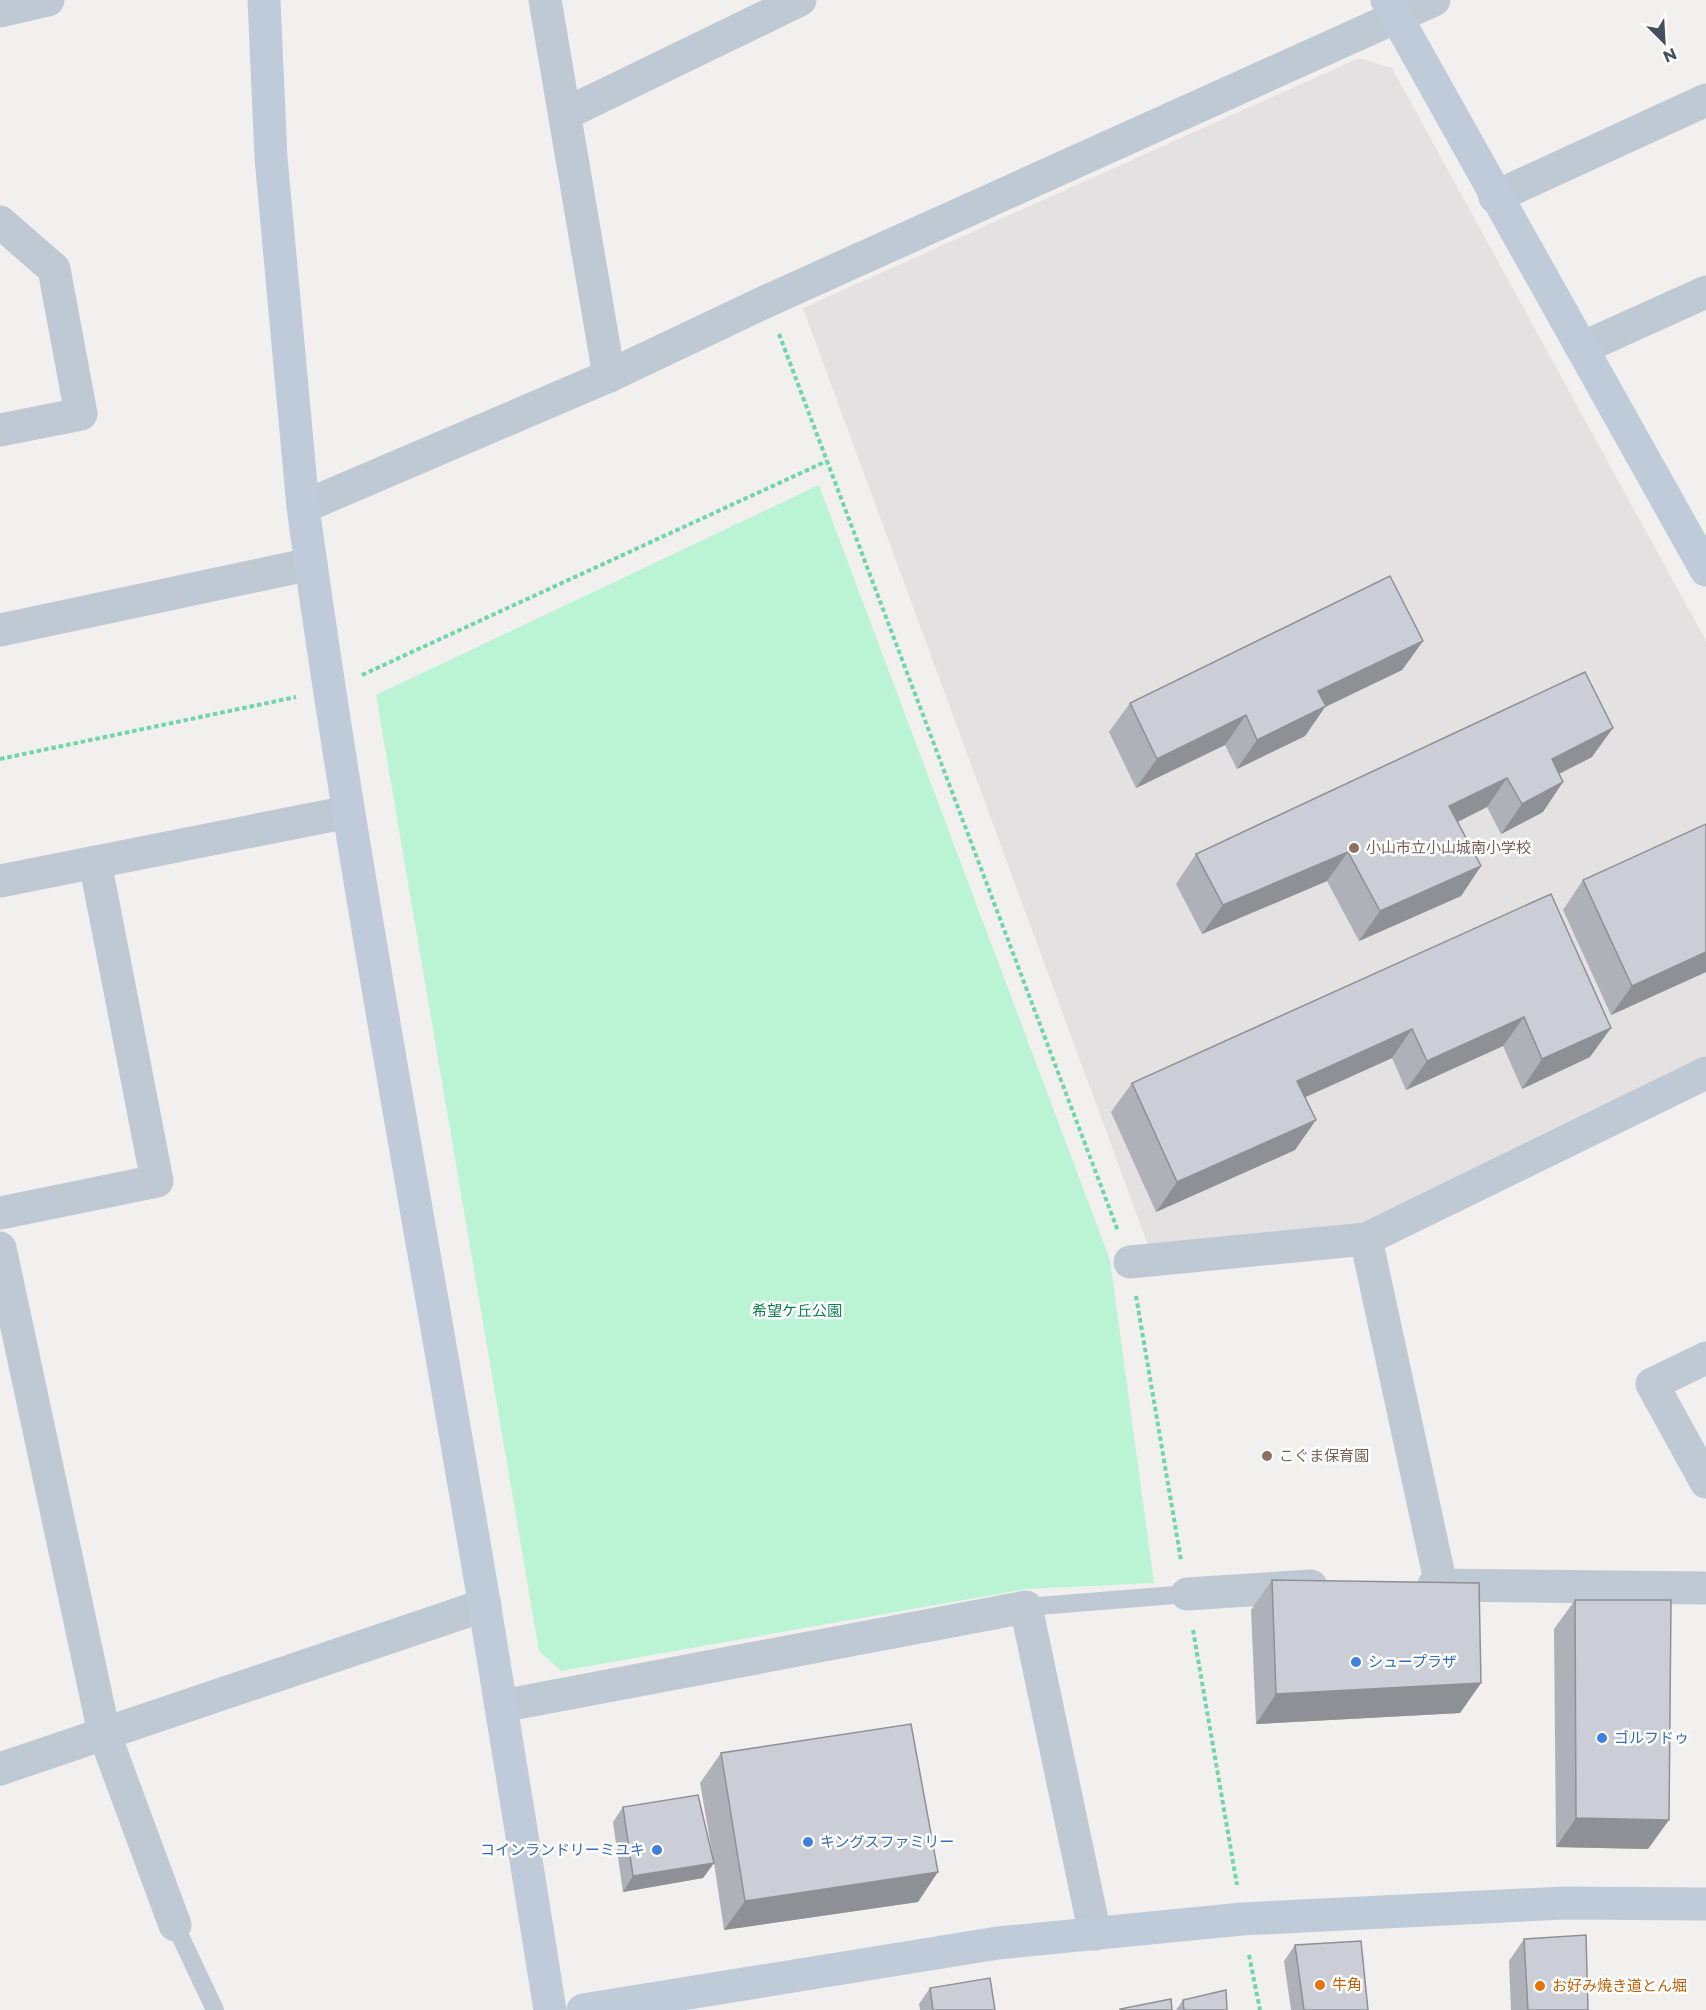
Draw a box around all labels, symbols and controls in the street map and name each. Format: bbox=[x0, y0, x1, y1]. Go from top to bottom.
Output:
north arrow bbox=[1634, 12, 1694, 72]
text: N bbox=[1660, 44, 1680, 67]
place label: 小山市立小山城南小学校 bbox=[1366, 838, 1531, 857]
marker: 小山市立小山城南小学校 bbox=[1347, 841, 1361, 855]
park label: 希望ケ丘公園 bbox=[752, 1301, 842, 1320]
place label: こぐま保育園 bbox=[1279, 1446, 1369, 1465]
marker: こぐま保育園 bbox=[1260, 1449, 1274, 1463]
place label: シュープラザ bbox=[1368, 1652, 1457, 1671]
marker: シュープラザ bbox=[1349, 1655, 1363, 1669]
place label: ゴルフドゥ bbox=[1614, 1728, 1689, 1747]
marker: ゴルフドゥ bbox=[1595, 1731, 1609, 1745]
place label: キングスファミリー bbox=[820, 1832, 955, 1851]
marker: キングスファミリー bbox=[801, 1835, 815, 1849]
place label: コインランドリーミユキ bbox=[480, 1840, 645, 1859]
marker: コインランドリーミユキ bbox=[650, 1843, 664, 1857]
place label: 牛角 bbox=[1332, 1975, 1362, 1994]
place label: お好み焼き道とん堀 bbox=[1552, 1976, 1687, 1995]
marker: 牛角 bbox=[1313, 1978, 1327, 1992]
marker: お好み焼き道とん堀 bbox=[1533, 1979, 1547, 1993]

